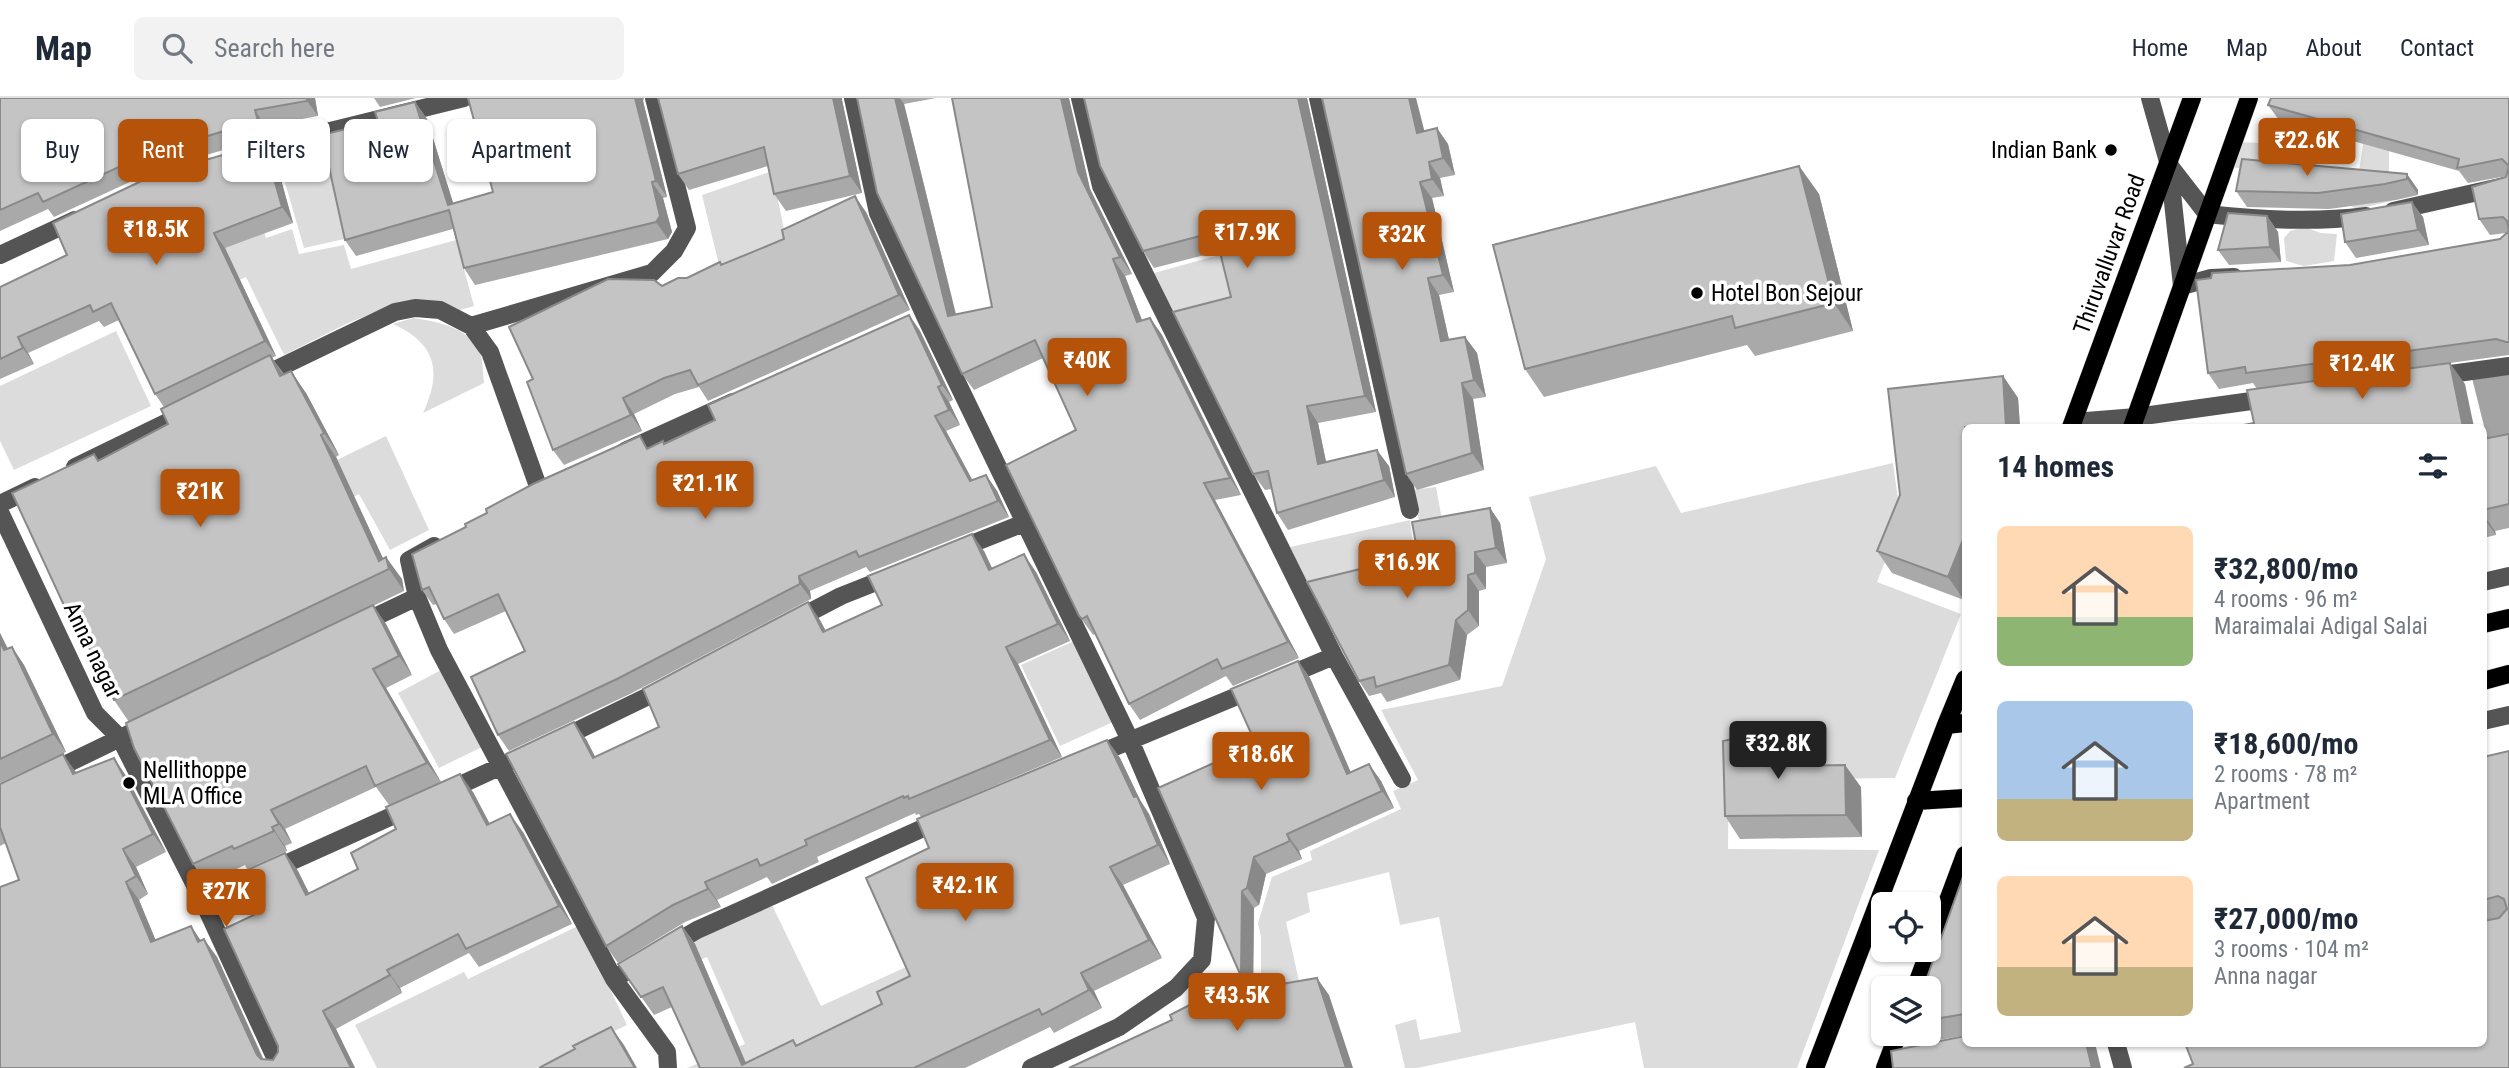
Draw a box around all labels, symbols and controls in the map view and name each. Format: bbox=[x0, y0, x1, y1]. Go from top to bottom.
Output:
search box bbox=[134, 17, 624, 80]
text: Map bbox=[35, 29, 92, 68]
icon: search bbox=[158, 29, 196, 67]
text: Search here bbox=[214, 33, 335, 63]
text: Home bbox=[2132, 34, 2188, 62]
text: Map bbox=[2226, 34, 2268, 62]
text: About bbox=[2306, 34, 2362, 62]
text: Contact bbox=[2400, 34, 2474, 62]
pin: ₹22.6K bbox=[2250, 118, 2364, 178]
chip: Buy bbox=[21, 119, 104, 182]
chip: Rent bbox=[118, 119, 208, 182]
chip: Filters bbox=[222, 119, 330, 182]
chip: New bbox=[344, 119, 433, 182]
chip: Apartment bbox=[447, 119, 596, 182]
text: ₹22.6K bbox=[2274, 127, 2340, 154]
place label: Indian Bank bbox=[1991, 137, 2098, 164]
marker: Indian Bank bbox=[2103, 142, 2119, 158]
street label: Thiruvalluvar Road bbox=[2068, 171, 2151, 338]
pin: ₹18.5K bbox=[99, 208, 213, 267]
pin: ₹17.9K bbox=[1190, 211, 1304, 270]
pin: ₹32K bbox=[1361, 212, 1443, 272]
text: ₹18.5K bbox=[123, 216, 189, 243]
text: ₹17.9K bbox=[1214, 219, 1280, 246]
text: ₹32K bbox=[1379, 221, 1425, 248]
place label: Hotel Bon Sejour bbox=[1711, 280, 1863, 307]
marker: Hotel Bon Sejour bbox=[1689, 285, 1705, 301]
pin: ₹40K bbox=[1046, 338, 1128, 398]
pin: ₹12.4K bbox=[2305, 342, 2419, 401]
text: ₹40K bbox=[1064, 347, 1110, 374]
text: ₹12.4K bbox=[2329, 350, 2395, 377]
icon: filters bbox=[2414, 447, 2452, 485]
text: 14 homes bbox=[1997, 449, 2114, 484]
pin: ₹21.1K bbox=[648, 462, 762, 521]
pin: ₹21K bbox=[159, 470, 241, 529]
text: ₹21.1K bbox=[672, 470, 738, 497]
text: ₹21K bbox=[177, 478, 223, 505]
pin: ₹16.9K bbox=[1350, 540, 1464, 600]
text: ₹16.9K bbox=[1374, 549, 1440, 576]
text: ₹32,800/mo bbox=[2214, 551, 2358, 586]
icon: home bbox=[2053, 554, 2137, 638]
text: 4 rooms · 96 m² bbox=[2214, 586, 2357, 613]
street label: Anna nagar bbox=[58, 598, 127, 703]
text: Maraimalai Adigal Salai bbox=[2214, 613, 2428, 640]
pin: ₹32.8K bbox=[1721, 722, 1835, 781]
text: ₹18,600/mo bbox=[2214, 726, 2358, 761]
icon: home bbox=[2053, 729, 2137, 813]
text: ₹32.8K bbox=[1745, 730, 1811, 757]
pin: ₹18.6K bbox=[1204, 732, 1318, 792]
text: ₹18.6K bbox=[1228, 741, 1294, 768]
place label: Nellithoppe MLA Office bbox=[143, 757, 247, 810]
text: 2 rooms · 78 m² bbox=[2214, 761, 2357, 788]
marker: Nellithoppe MLA Office bbox=[121, 775, 137, 791]
text: Apartment bbox=[2214, 788, 2310, 815]
pin: ₹42.1K bbox=[908, 864, 1022, 923]
pin: ₹27K bbox=[185, 870, 267, 929]
text: ₹42.1K bbox=[932, 872, 998, 899]
text: ₹27K bbox=[203, 878, 249, 905]
map controls bbox=[1871, 892, 1941, 1046]
button: locate bbox=[1871, 892, 1941, 962]
text: ₹27,000/mo bbox=[2214, 901, 2358, 936]
icon: home bbox=[2053, 904, 2137, 988]
text: 3 rooms · 104 m² bbox=[2214, 936, 2369, 963]
text: Anna nagar bbox=[2214, 963, 2317, 990]
pin: ₹43.5K bbox=[1180, 974, 1294, 1033]
button: layers bbox=[1871, 976, 1941, 1046]
text: ₹43.5K bbox=[1204, 982, 1270, 1009]

